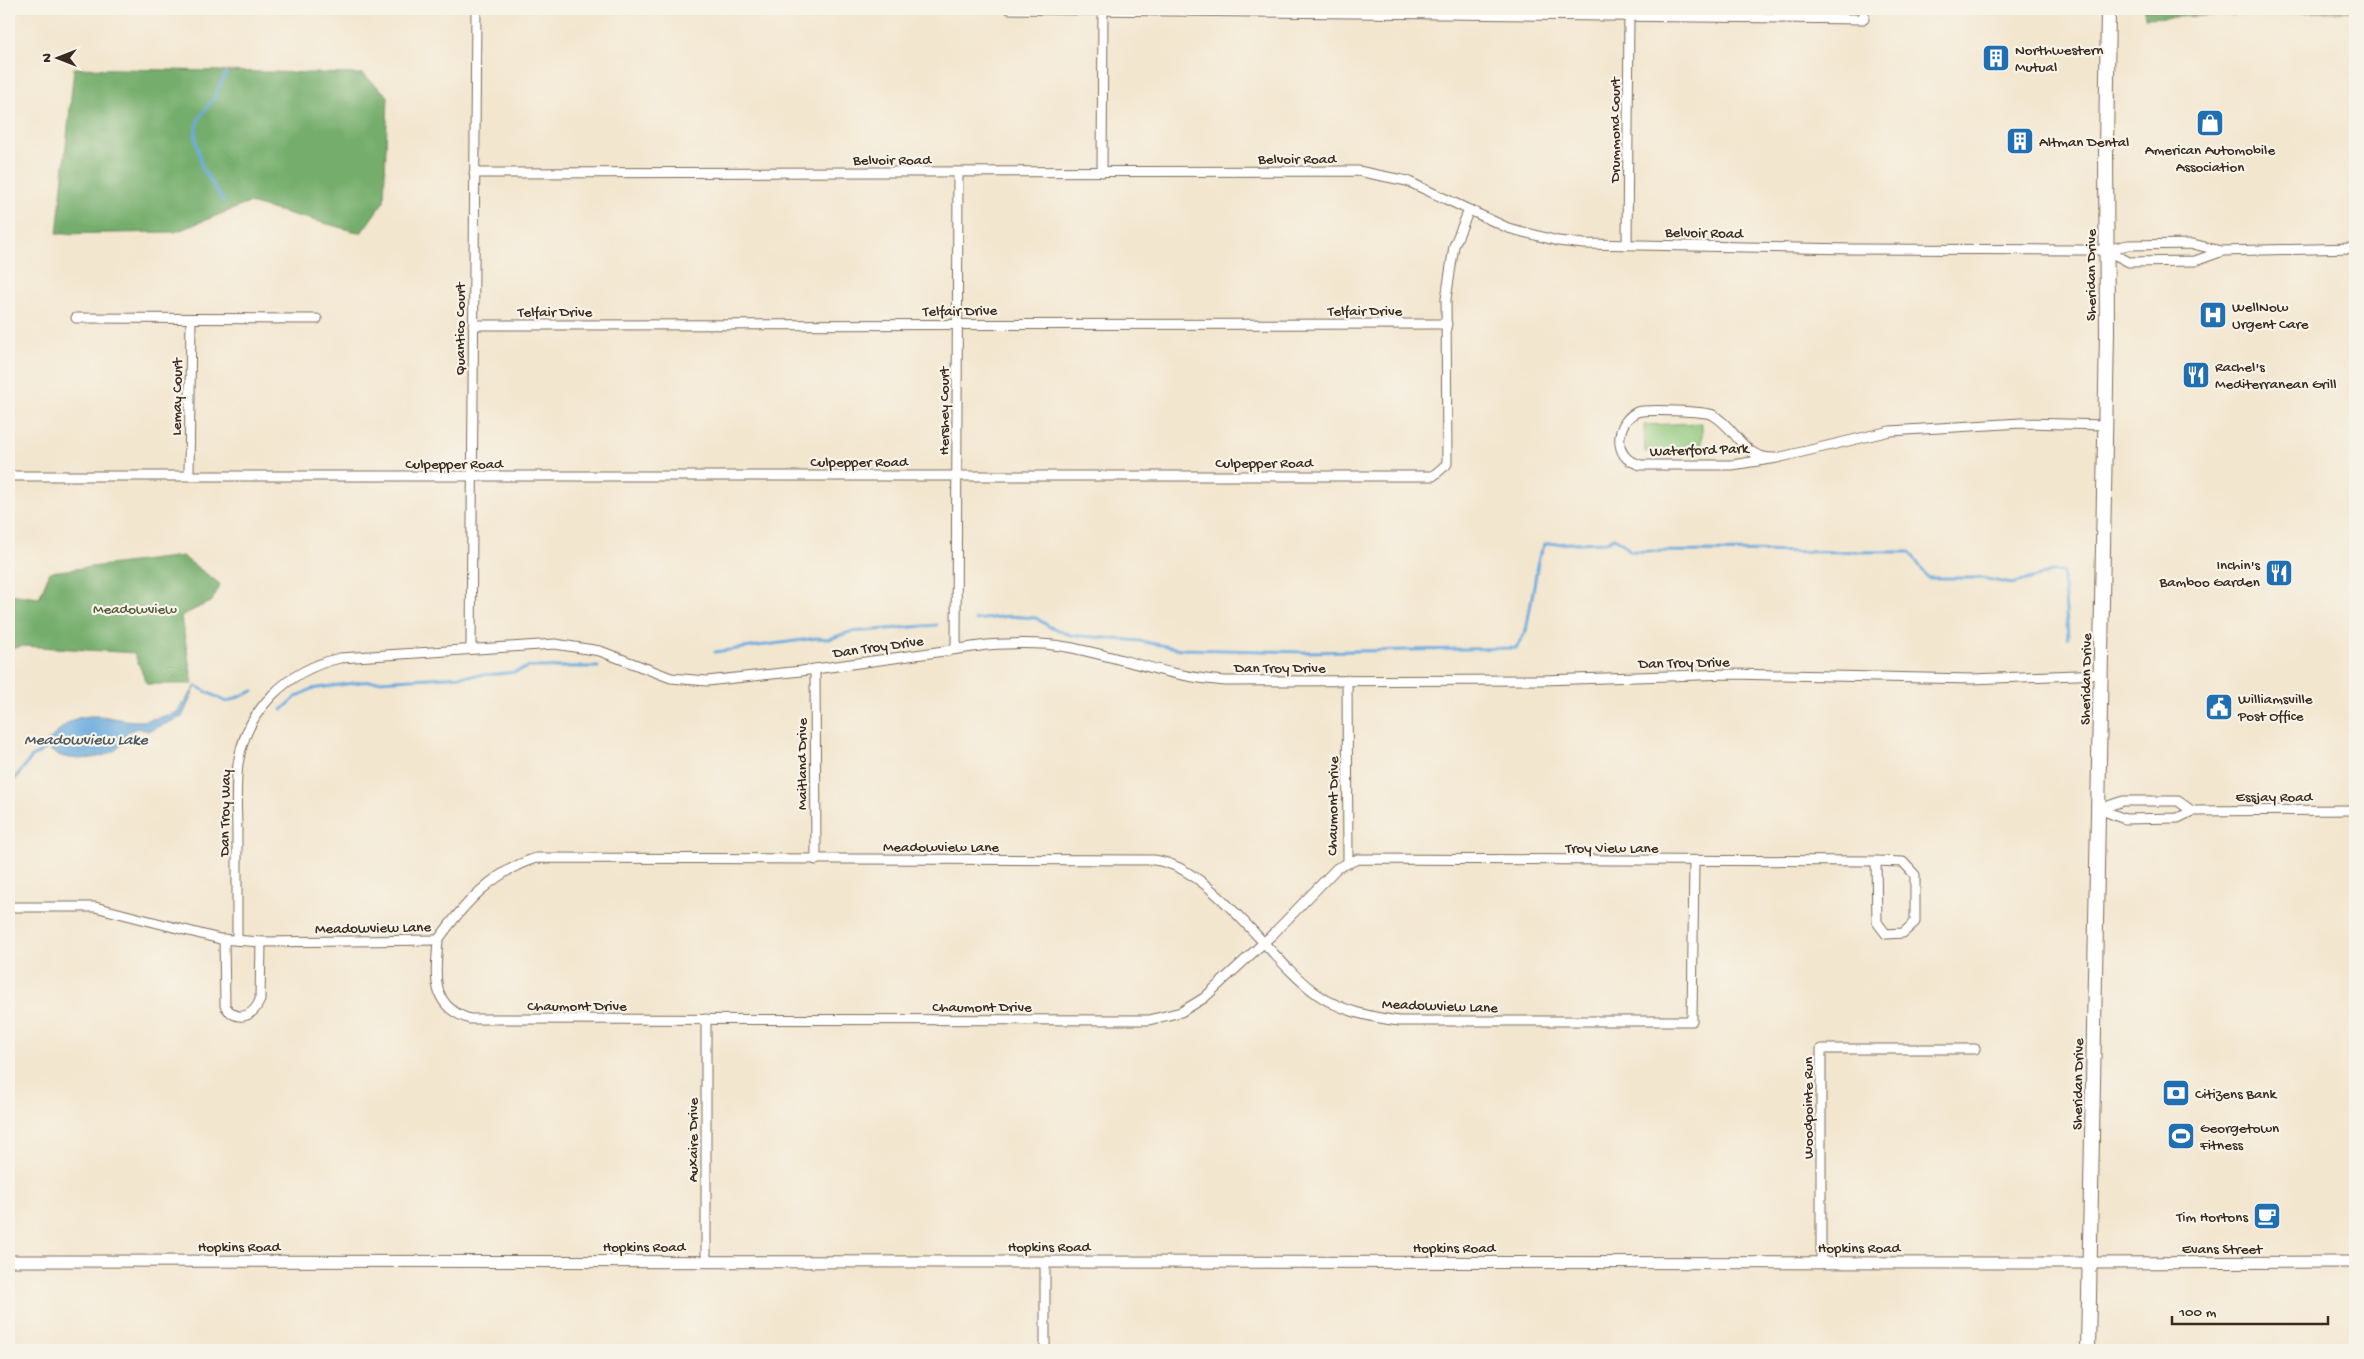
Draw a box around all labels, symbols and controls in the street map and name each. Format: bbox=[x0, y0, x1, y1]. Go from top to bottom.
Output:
north arrow bbox=[32, 32, 82, 82]
place label: Northwestern Mutual bbox=[2015, 42, 2103, 77]
building icon: Northwestern Mutual bbox=[1981, 43, 2011, 73]
text: N bbox=[39, 53, 56, 63]
street label: Drummond Court bbox=[1607, 76, 1625, 184]
shop icon: American Automobile Association bbox=[2195, 108, 2225, 138]
building icon: Altman Dental bbox=[2005, 126, 2035, 156]
place label: Altman Dental bbox=[2039, 134, 2129, 152]
place label: American Automobile Association bbox=[2145, 142, 2275, 177]
street label: Belvoir Road bbox=[1257, 151, 1337, 169]
street label: Belvoir Road bbox=[852, 152, 932, 170]
street label: Belvoir Road bbox=[1664, 224, 1744, 244]
street label: Sheridan Drive bbox=[2083, 229, 2101, 321]
street label: Quantico Court bbox=[452, 281, 470, 375]
place label: WellNow Urgent Care bbox=[2232, 299, 2309, 334]
hospital icon: WellNow Urgent Care bbox=[2198, 300, 2228, 330]
street label: Telfair Drive bbox=[922, 302, 998, 322]
street label: Telfair Drive bbox=[1327, 303, 1403, 321]
street label: Telfair Drive bbox=[517, 304, 593, 322]
street label: Lemay Court bbox=[168, 356, 188, 436]
place label: Rachel's Mediterranean Grill bbox=[2215, 359, 2337, 394]
restaurant icon: Rachel's Mediterranean Grill bbox=[2181, 360, 2211, 390]
street label: Hershey Court bbox=[936, 365, 954, 455]
street label: Waterford Park bbox=[1649, 440, 1750, 462]
street label: Culpepper Road bbox=[810, 454, 909, 472]
street label: Culpepper Road bbox=[1215, 455, 1314, 473]
street label: Culpepper Road bbox=[405, 456, 504, 474]
place label: Inchin's Bamboo Garden bbox=[2159, 557, 2260, 592]
restaurant icon: Inchin's Bamboo Garden bbox=[2264, 558, 2294, 588]
park label: Meadowview bbox=[93, 601, 177, 619]
street label: Dan Troy Drive bbox=[831, 633, 925, 663]
street label: Sheridan Drive bbox=[2077, 633, 2097, 725]
street label: Dan Troy Drive bbox=[1637, 654, 1730, 674]
street label: Dan Troy Drive bbox=[1233, 660, 1326, 678]
place label: Williamsville Post Office bbox=[2237, 691, 2313, 726]
public building icon: Williamsville Post Office bbox=[2204, 692, 2234, 722]
street label: Maitland Drive bbox=[794, 718, 812, 810]
water label: Meadowview Lake bbox=[24, 732, 148, 751]
street label: Chaumont Drive bbox=[1324, 756, 1344, 856]
street label: Dan Troy Way bbox=[216, 769, 236, 858]
street label: Essjay Road bbox=[2236, 789, 2314, 807]
street label: Meadowview Lane bbox=[883, 839, 999, 857]
street label: Troy View Lane bbox=[1564, 840, 1659, 858]
street label: Meadowview Lane bbox=[315, 919, 432, 939]
street label: Meadowview Lane bbox=[1382, 996, 1499, 1018]
street label: Chaumont Drive bbox=[527, 998, 627, 1016]
street label: Chaumont Drive bbox=[932, 999, 1032, 1017]
street label: Sheridan Drive bbox=[2069, 1038, 2089, 1130]
street label: Woodpointe Run bbox=[1800, 1057, 1818, 1159]
bank icon: Citizens Bank bbox=[2161, 1078, 2191, 1108]
place label: Citizens Bank bbox=[2195, 1086, 2277, 1104]
street label: Auxaire Drive bbox=[685, 1097, 703, 1182]
place label: Georgetown Fitness bbox=[2199, 1120, 2279, 1155]
sports icon: Georgetown Fitness bbox=[2166, 1121, 2196, 1151]
cafe icon: Tim Hortons bbox=[2252, 1201, 2282, 1231]
place label: Tim Hortons bbox=[2176, 1209, 2248, 1227]
street label: Hopkins Road bbox=[198, 1239, 282, 1257]
street label: Hopkins Road bbox=[603, 1239, 687, 1257]
street label: Hopkins Road bbox=[1008, 1239, 1092, 1257]
street label: Hopkins Road bbox=[1413, 1240, 1497, 1258]
street label: Hopkins Road bbox=[1818, 1240, 1902, 1258]
street label: Evans Street bbox=[2182, 1241, 2264, 1259]
scale bar bbox=[2172, 1294, 2328, 1326]
text: 100 m bbox=[2178, 1304, 2217, 1322]

